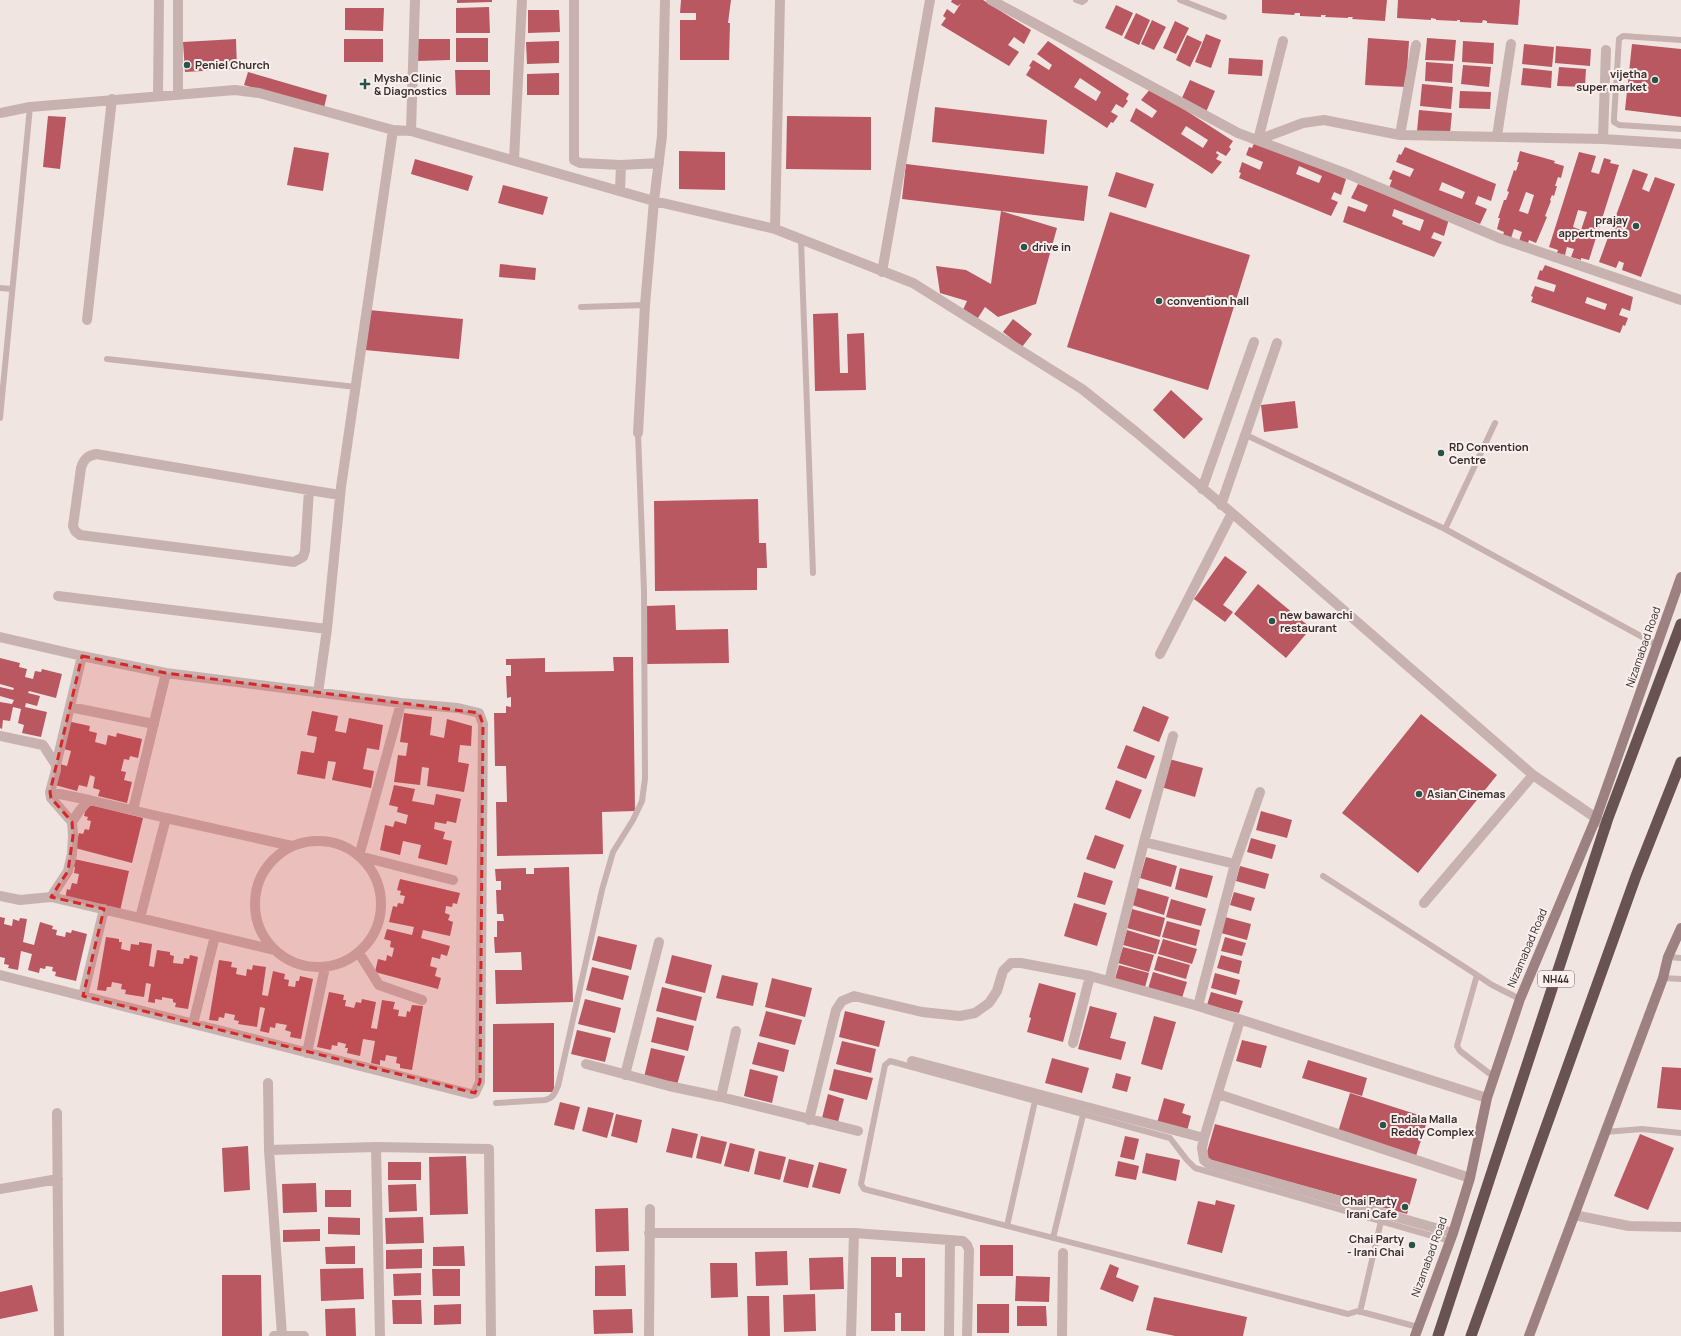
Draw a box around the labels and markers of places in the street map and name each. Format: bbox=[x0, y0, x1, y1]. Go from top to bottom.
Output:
place label: Peniel Church bbox=[195, 57, 270, 72]
marker: Peniel Church bbox=[182, 60, 192, 70]
place label: vijetha super market bbox=[1576, 66, 1647, 94]
place label: Mysha Clinic & Diagnostics bbox=[374, 70, 447, 98]
marker: vijetha super market bbox=[1650, 75, 1660, 85]
marker: Mysha Clinic & Diagnostics bbox=[359, 78, 371, 90]
place label: prajay appertments bbox=[1558, 212, 1629, 240]
marker: prajay appertments bbox=[1631, 221, 1641, 231]
place label: drive in bbox=[1032, 239, 1071, 254]
marker: drive in bbox=[1019, 242, 1029, 252]
place label: convention hall bbox=[1167, 293, 1249, 308]
marker: convention hall bbox=[1154, 296, 1164, 306]
place label: RD Convention Centre bbox=[1449, 439, 1529, 467]
marker: RD Convention Centre bbox=[1436, 448, 1446, 458]
place label: new bawarchi restaurant bbox=[1280, 607, 1353, 635]
marker: new bawarchi restaurant bbox=[1267, 616, 1277, 626]
place label: Asian Cinemas bbox=[1427, 786, 1506, 801]
marker: Asian Cinemas bbox=[1414, 789, 1424, 799]
place label: Endala Malla Reddy Complex bbox=[1391, 1111, 1474, 1139]
marker: Endala Malla Reddy Complex bbox=[1378, 1120, 1388, 1130]
place label: Chai Party Irani Cafe bbox=[1342, 1193, 1398, 1221]
marker: Chai Party Irani Cafe bbox=[1400, 1202, 1410, 1212]
place label: Chai Party - Irani Chai bbox=[1347, 1231, 1405, 1259]
marker: Chai Party - Irani Chai bbox=[1407, 1240, 1417, 1250]

